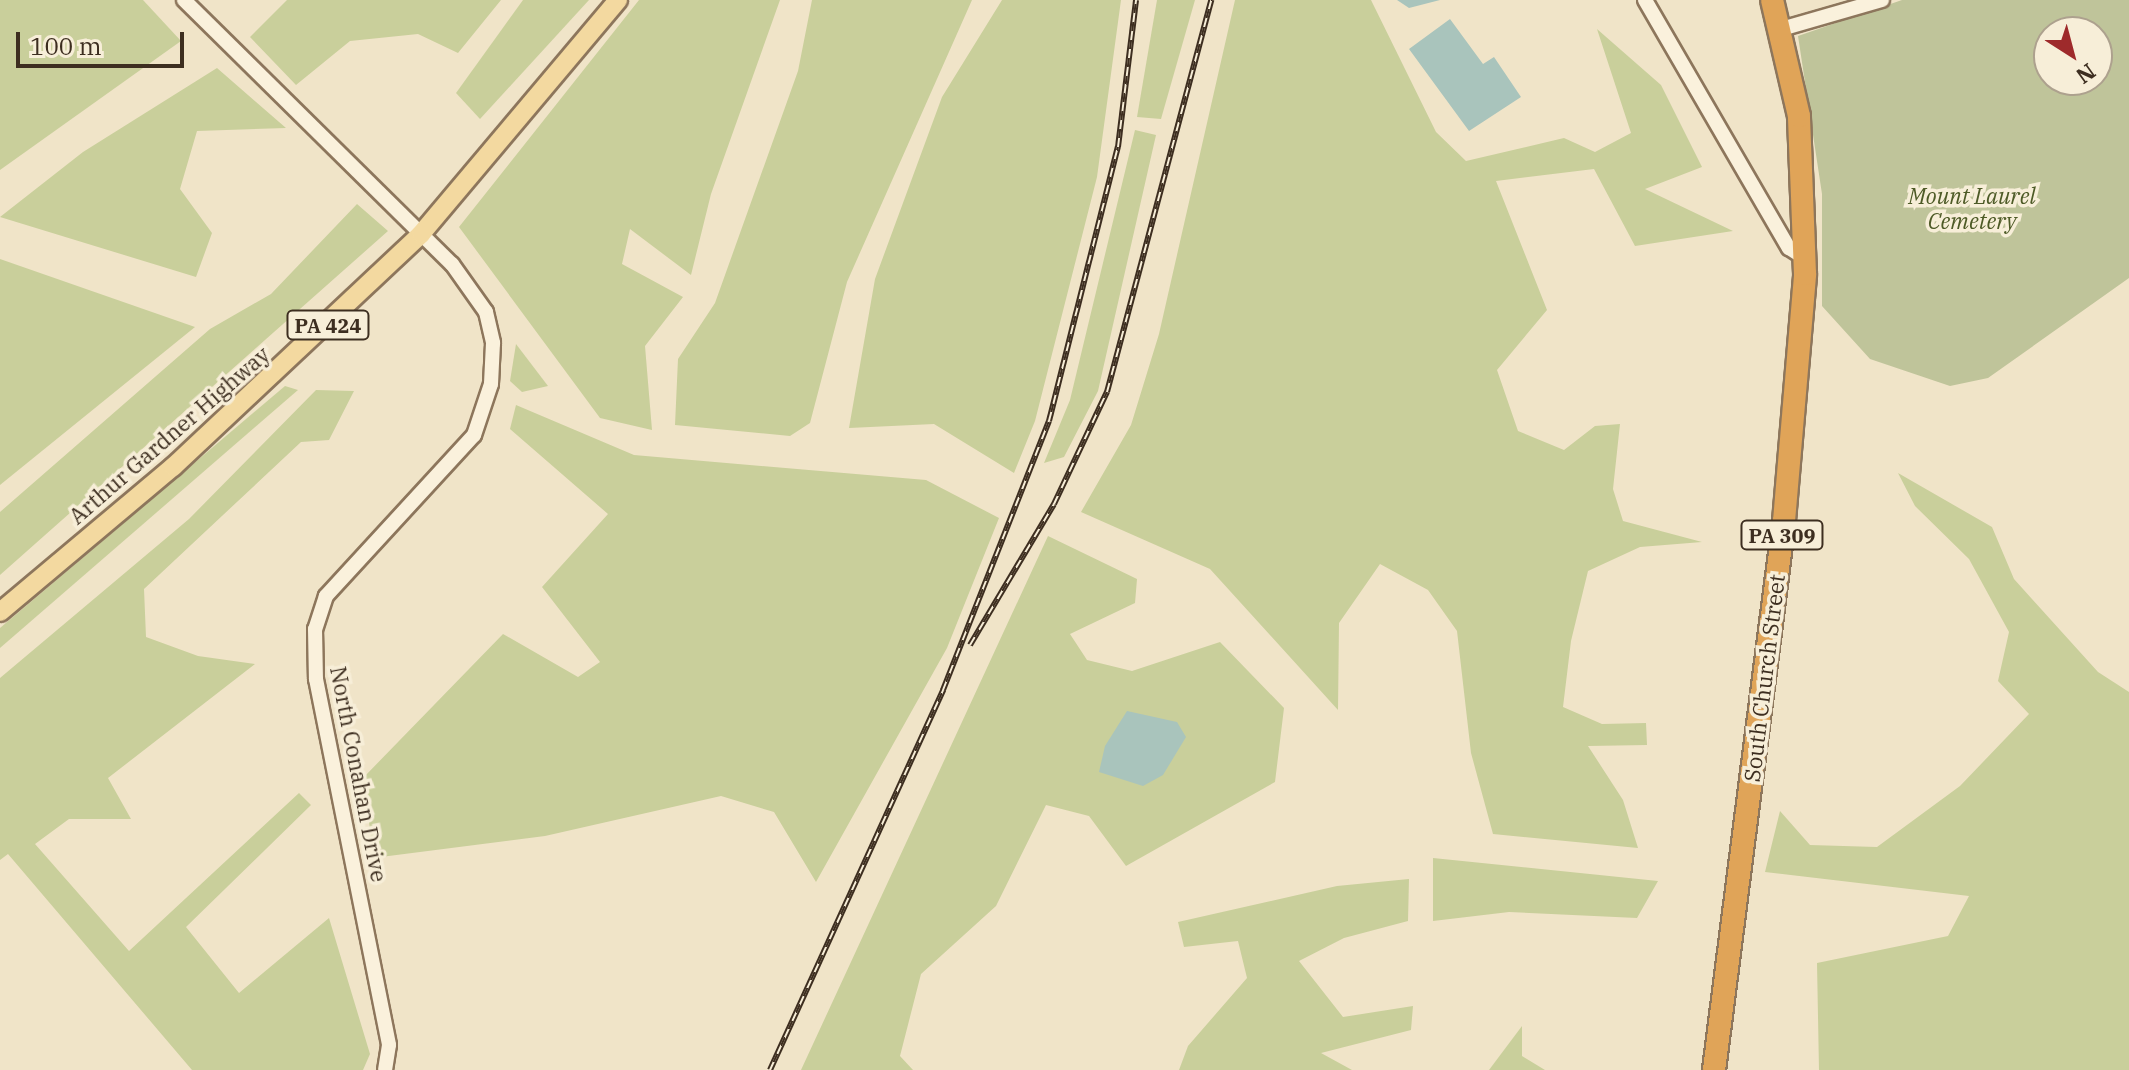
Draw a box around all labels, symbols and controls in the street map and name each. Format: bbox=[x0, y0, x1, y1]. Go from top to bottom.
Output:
scale bar bbox=[20, 16, 188, 66]
north arrow bbox=[2033, 16, 2113, 96]
text: 100 m bbox=[30, 30, 102, 62]
text: N bbox=[2071, 57, 2102, 91]
park label: Mount Laurel Cemetery bbox=[1908, 182, 2036, 234]
road number: PA 424 bbox=[286, 309, 370, 341]
street label: Arthur Gardner Highway bbox=[63, 341, 275, 529]
road number: PA 309 bbox=[1740, 519, 1824, 551]
street label: South Church Street bbox=[1738, 573, 1790, 783]
street label: North Conahan Drive bbox=[325, 664, 393, 884]

